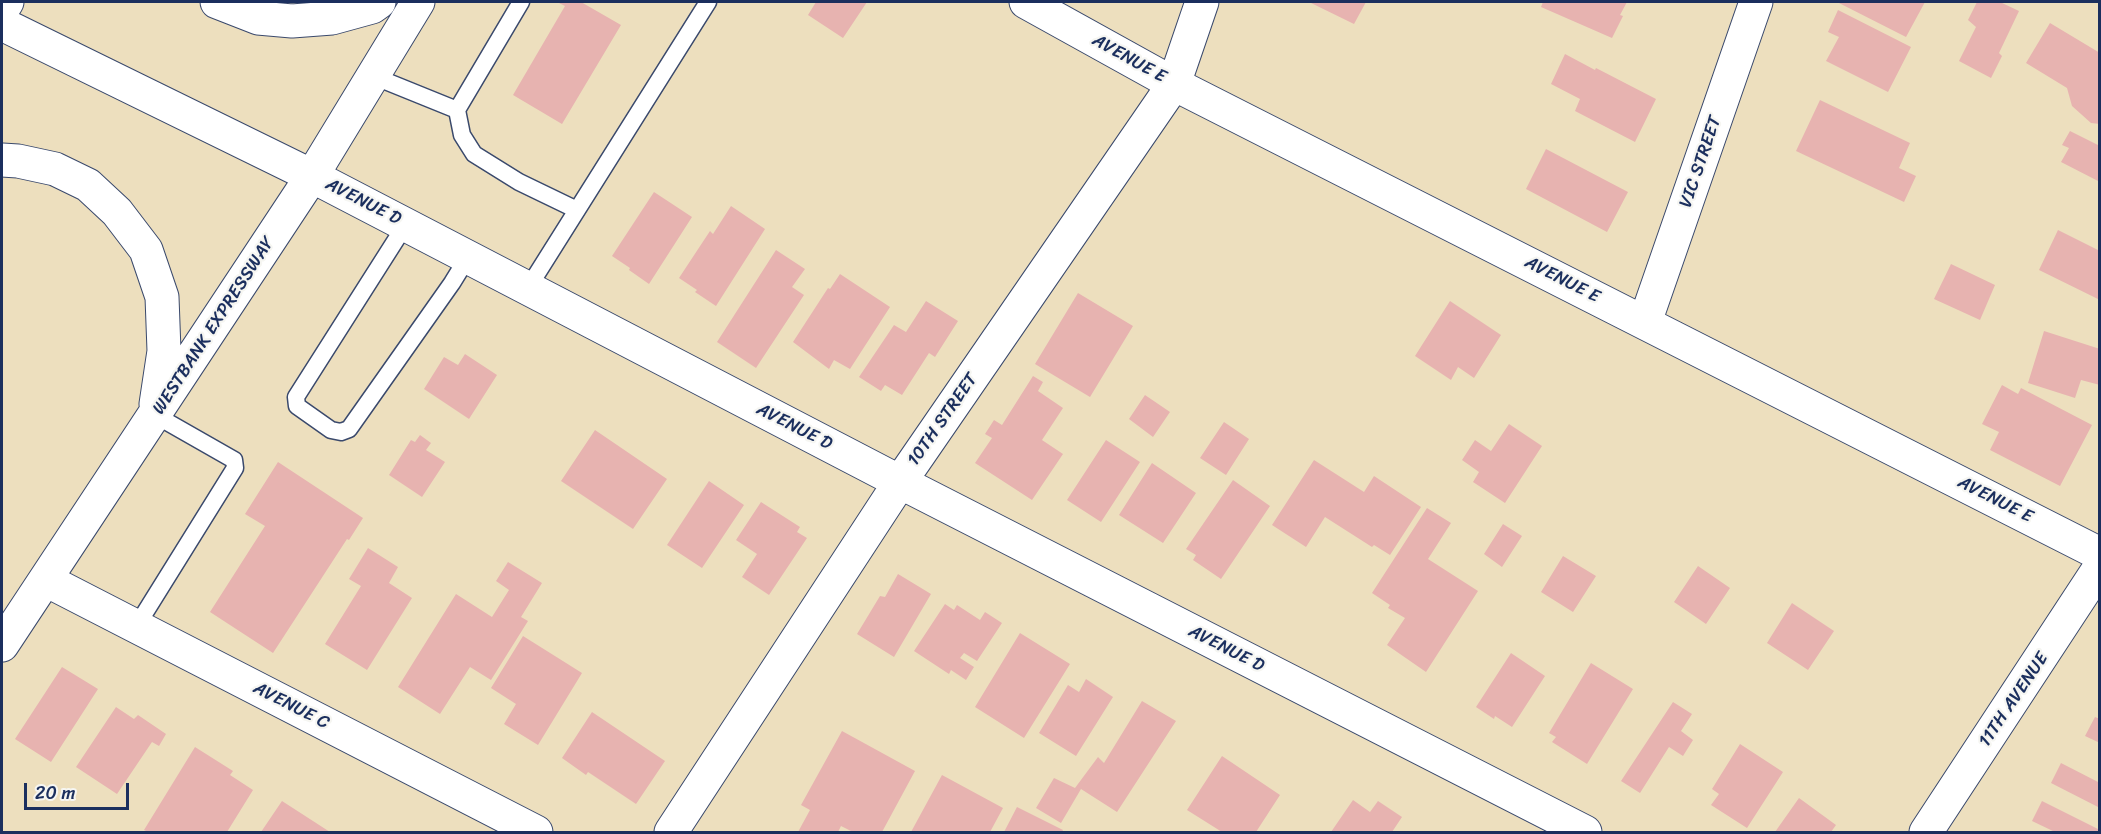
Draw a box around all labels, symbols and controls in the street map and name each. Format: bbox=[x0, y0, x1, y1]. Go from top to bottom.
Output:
street label: AVENUE E bbox=[1088, 30, 1170, 88]
street label: VIC STREET bbox=[1675, 113, 1727, 211]
street label: AVENUE D bbox=[322, 174, 404, 230]
street label: WESTBANK EXPRESSWAY bbox=[149, 233, 279, 419]
street label: AVENUE E bbox=[1521, 252, 1603, 308]
street label: 10TH STREET bbox=[903, 370, 983, 470]
street label: AVENUE D bbox=[753, 399, 835, 455]
street label: AVENUE E bbox=[1954, 472, 2036, 528]
street label: AVENUE D bbox=[1185, 621, 1267, 677]
street label: 11TH AVENUE bbox=[1974, 649, 2054, 751]
street label: AVENUE C bbox=[249, 678, 333, 734]
scale bar bbox=[27, 771, 132, 809]
text: 20 m bbox=[35, 777, 75, 809]

